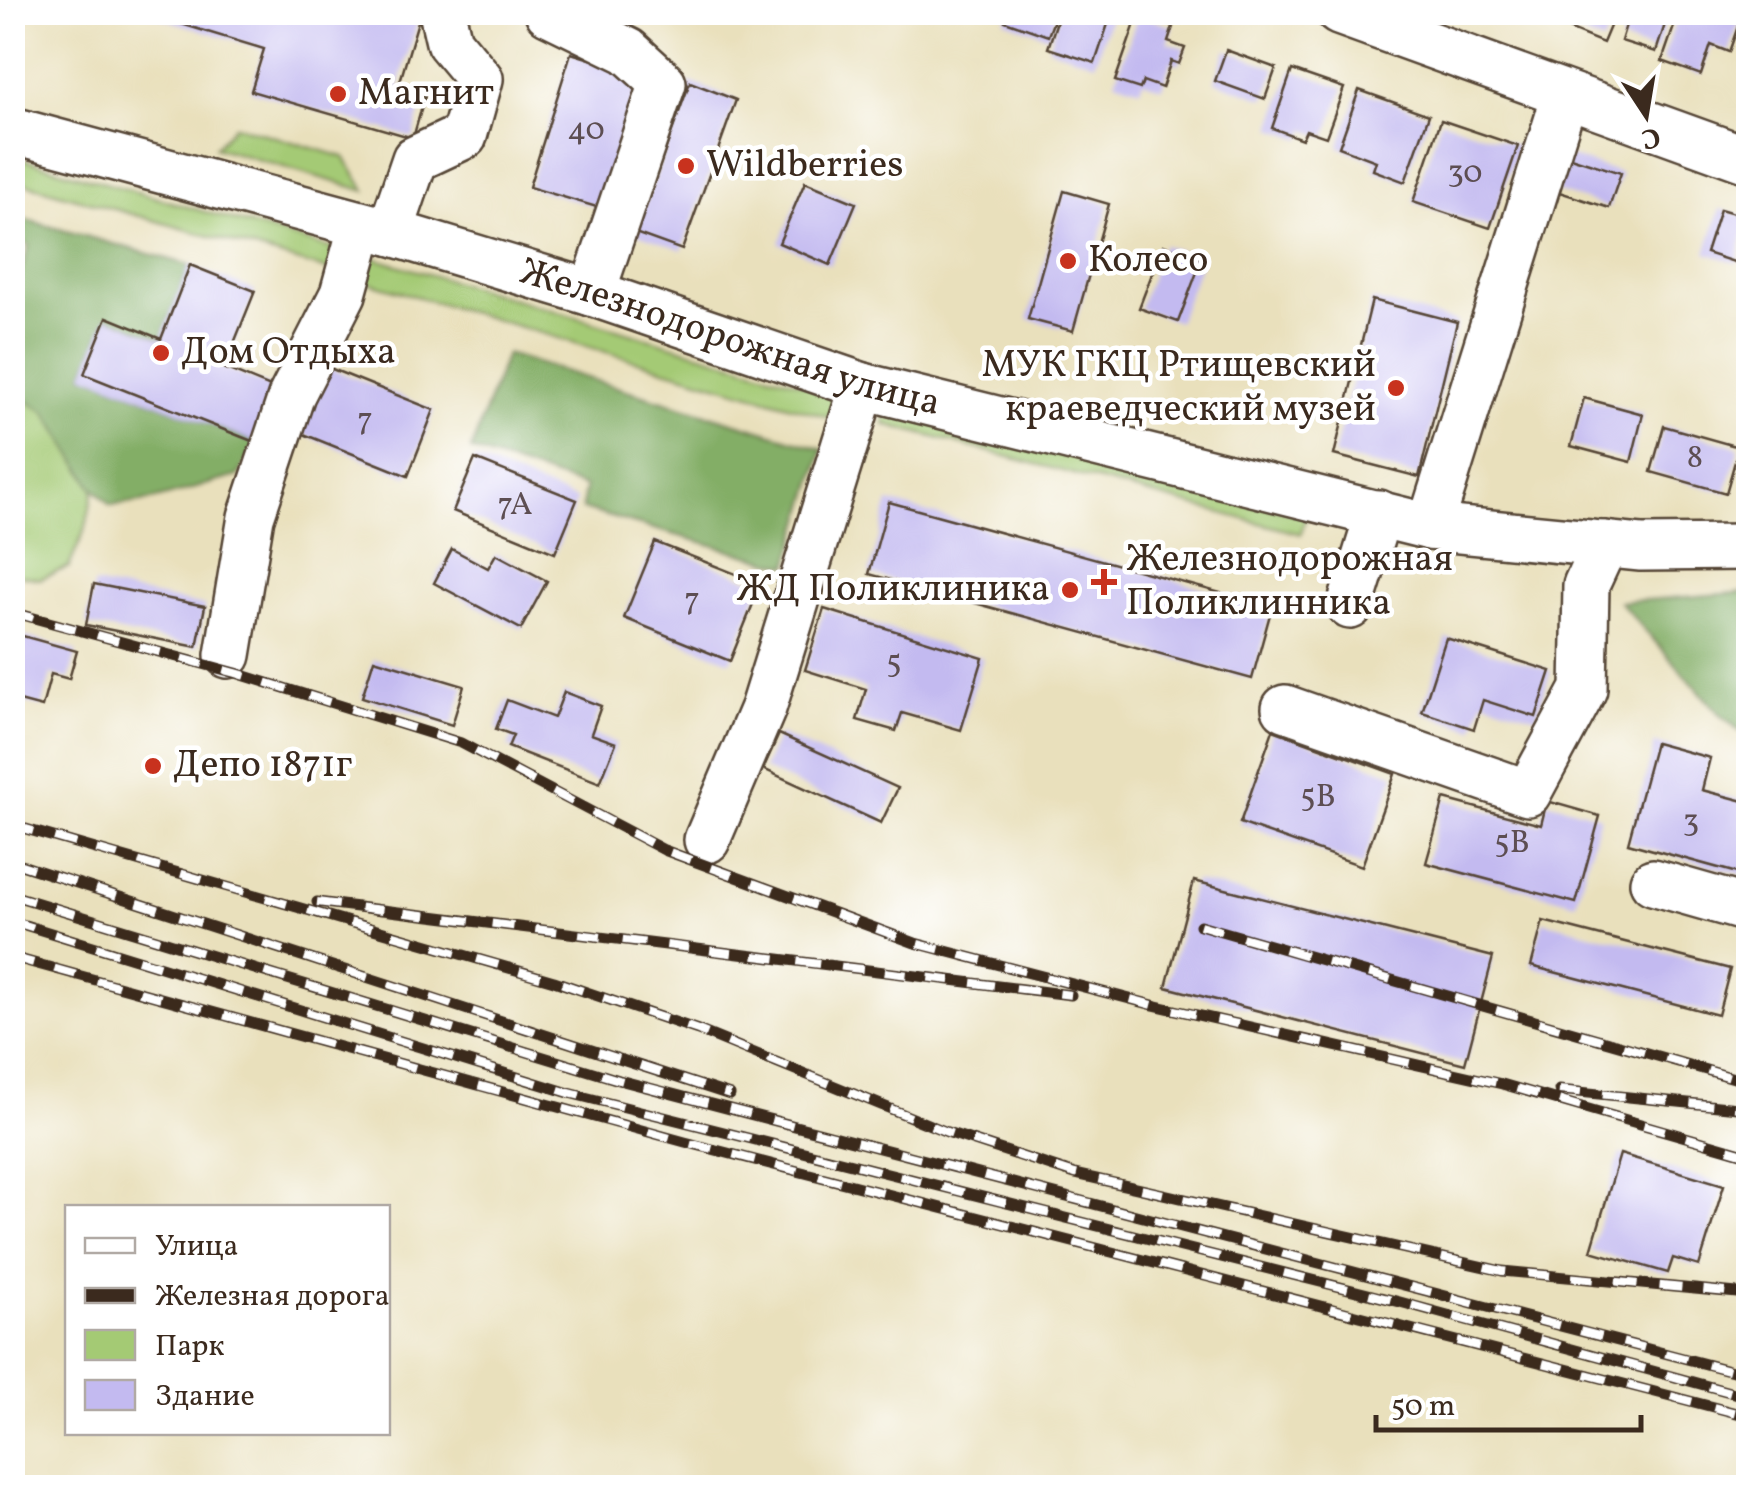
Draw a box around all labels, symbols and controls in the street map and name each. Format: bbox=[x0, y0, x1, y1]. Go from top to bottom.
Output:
north arrow bbox=[1596, 65, 1696, 165]
place label: Магнит bbox=[358, 68, 494, 121]
marker: Магнит bbox=[327, 83, 349, 105]
house number: 40 bbox=[567, 109, 605, 153]
text: С bbox=[1638, 116, 1664, 158]
place label: Wildberries bbox=[706, 140, 904, 193]
house number: 30 bbox=[1447, 152, 1483, 196]
marker: Wildberries bbox=[675, 155, 697, 177]
place label: Колесо bbox=[1088, 235, 1208, 288]
street label: Железнодорожная улица bbox=[513, 246, 946, 431]
marker: Колесо bbox=[1057, 250, 1079, 272]
place label: Дом Отдыха bbox=[181, 327, 396, 380]
place label: МУК ГКЦ Ртищевский краеведческий музей bbox=[981, 340, 1376, 437]
marker: Дом Отдыха bbox=[150, 342, 172, 364]
marker: МУК ГКЦ Ртищевский краеведческий музей bbox=[1385, 377, 1407, 399]
house number: 7 bbox=[357, 399, 373, 443]
house number: 8 bbox=[1687, 437, 1703, 481]
house number: 7А bbox=[498, 484, 532, 528]
place label: Железнодорожная Поликлинника bbox=[1126, 534, 1453, 631]
place label: ЖД Поликлиника bbox=[736, 564, 1050, 617]
marker: Железнодорожная Поликлинника bbox=[1091, 569, 1117, 595]
house number: 7 bbox=[684, 579, 700, 623]
marker: ЖД Поликлиника bbox=[1059, 579, 1081, 601]
house number: 5 bbox=[886, 642, 902, 686]
place label: Депо 1871г bbox=[173, 740, 353, 793]
marker: Депо 1871г bbox=[142, 755, 164, 777]
house number: 5В bbox=[1300, 776, 1336, 820]
house number: 3 bbox=[1683, 801, 1699, 845]
house number: 5В bbox=[1494, 822, 1530, 866]
legend bbox=[65, 1205, 390, 1435]
text: Улица bbox=[155, 1226, 238, 1268]
text: Железная дорога bbox=[155, 1276, 390, 1318]
text: Парк bbox=[155, 1326, 224, 1368]
scale bar bbox=[1376, 1370, 1641, 1432]
text: Здание bbox=[155, 1376, 255, 1418]
text: 50 m bbox=[1391, 1386, 1455, 1428]

